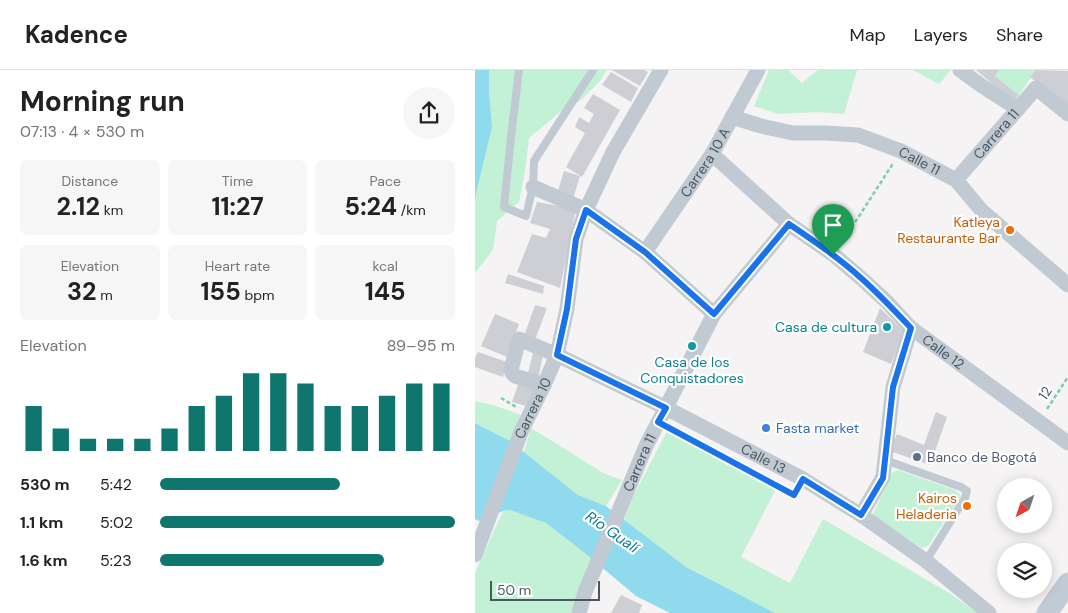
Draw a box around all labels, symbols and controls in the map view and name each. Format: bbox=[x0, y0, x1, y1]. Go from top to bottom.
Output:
text: Kadence bbox=[25, 19, 128, 50]
text: Map bbox=[850, 23, 886, 47]
text: Layers bbox=[914, 23, 968, 47]
text: Share bbox=[996, 23, 1043, 47]
text: Morning run bbox=[20, 83, 185, 120]
button: share bbox=[403, 87, 455, 139]
street label: Carrera 11 bbox=[969, 105, 1023, 163]
text: 07:13 · 4 × 530 m bbox=[20, 121, 144, 142]
street label: Carrera 10 A bbox=[676, 124, 734, 201]
street label: Calle 11 bbox=[896, 142, 943, 179]
text: Distance bbox=[61, 172, 118, 190]
text: Time bbox=[222, 172, 253, 190]
text: Pace bbox=[369, 172, 401, 190]
text: 2.12 bbox=[56, 190, 100, 223]
text: 11:27 bbox=[211, 190, 264, 223]
text: 5:24 bbox=[345, 190, 397, 223]
text: km bbox=[100, 201, 123, 219]
text: /km bbox=[397, 201, 426, 219]
pin bbox=[812, 204, 854, 255]
icon: arrive bbox=[819, 211, 847, 239]
place label: Katleya Restaurante Bar bbox=[897, 213, 1000, 247]
marker: Katleya Restaurante Bar bbox=[1004, 224, 1016, 236]
text: Elevation bbox=[61, 257, 119, 275]
text: Heart rate bbox=[205, 257, 270, 275]
text: kcal bbox=[373, 257, 398, 275]
text: 32 bbox=[67, 275, 96, 308]
text: 155 bbox=[201, 275, 241, 308]
text: 145 bbox=[365, 275, 406, 308]
text: m bbox=[96, 286, 113, 304]
text: bpm bbox=[241, 286, 274, 304]
place label: Casa de cultura bbox=[775, 318, 877, 336]
marker: Casa de cultura bbox=[881, 321, 893, 333]
street label: Calle 12 bbox=[919, 330, 968, 373]
text: Elevation bbox=[20, 335, 87, 356]
text: 89–95 m bbox=[387, 335, 455, 356]
marker: Casa de los Conquistadores bbox=[686, 340, 698, 352]
place label: Casa de los Conquistadores bbox=[640, 353, 744, 387]
street label: Carrera 10 bbox=[510, 375, 555, 441]
street label: 12 bbox=[1034, 383, 1056, 403]
place label: Fasta market bbox=[776, 419, 859, 437]
marker: Fasta market bbox=[760, 422, 772, 434]
street label: Carrera 11 bbox=[619, 431, 660, 494]
street label: Calle 13 bbox=[738, 439, 789, 478]
place label: Banco de Bogotá bbox=[927, 448, 1037, 466]
marker: Banco de Bogotá bbox=[911, 451, 923, 463]
text: 530 m bbox=[20, 474, 70, 495]
text: 5:42 bbox=[100, 474, 132, 495]
north arrow bbox=[997, 478, 1053, 532]
map controls bbox=[997, 478, 1052, 598]
place label: Kairos Heladeria bbox=[896, 489, 957, 523]
marker: Kairos Heladeria bbox=[961, 500, 973, 512]
water label: Río Gualí bbox=[581, 506, 644, 558]
text: 1.1 km bbox=[20, 512, 63, 533]
text: 5:02 bbox=[100, 512, 133, 533]
button: layers bbox=[997, 543, 1052, 598]
text: 1.6 km bbox=[20, 550, 68, 571]
text: 5:23 bbox=[100, 550, 132, 571]
scale bar bbox=[490, 578, 600, 601]
text: 50 m bbox=[497, 581, 531, 599]

